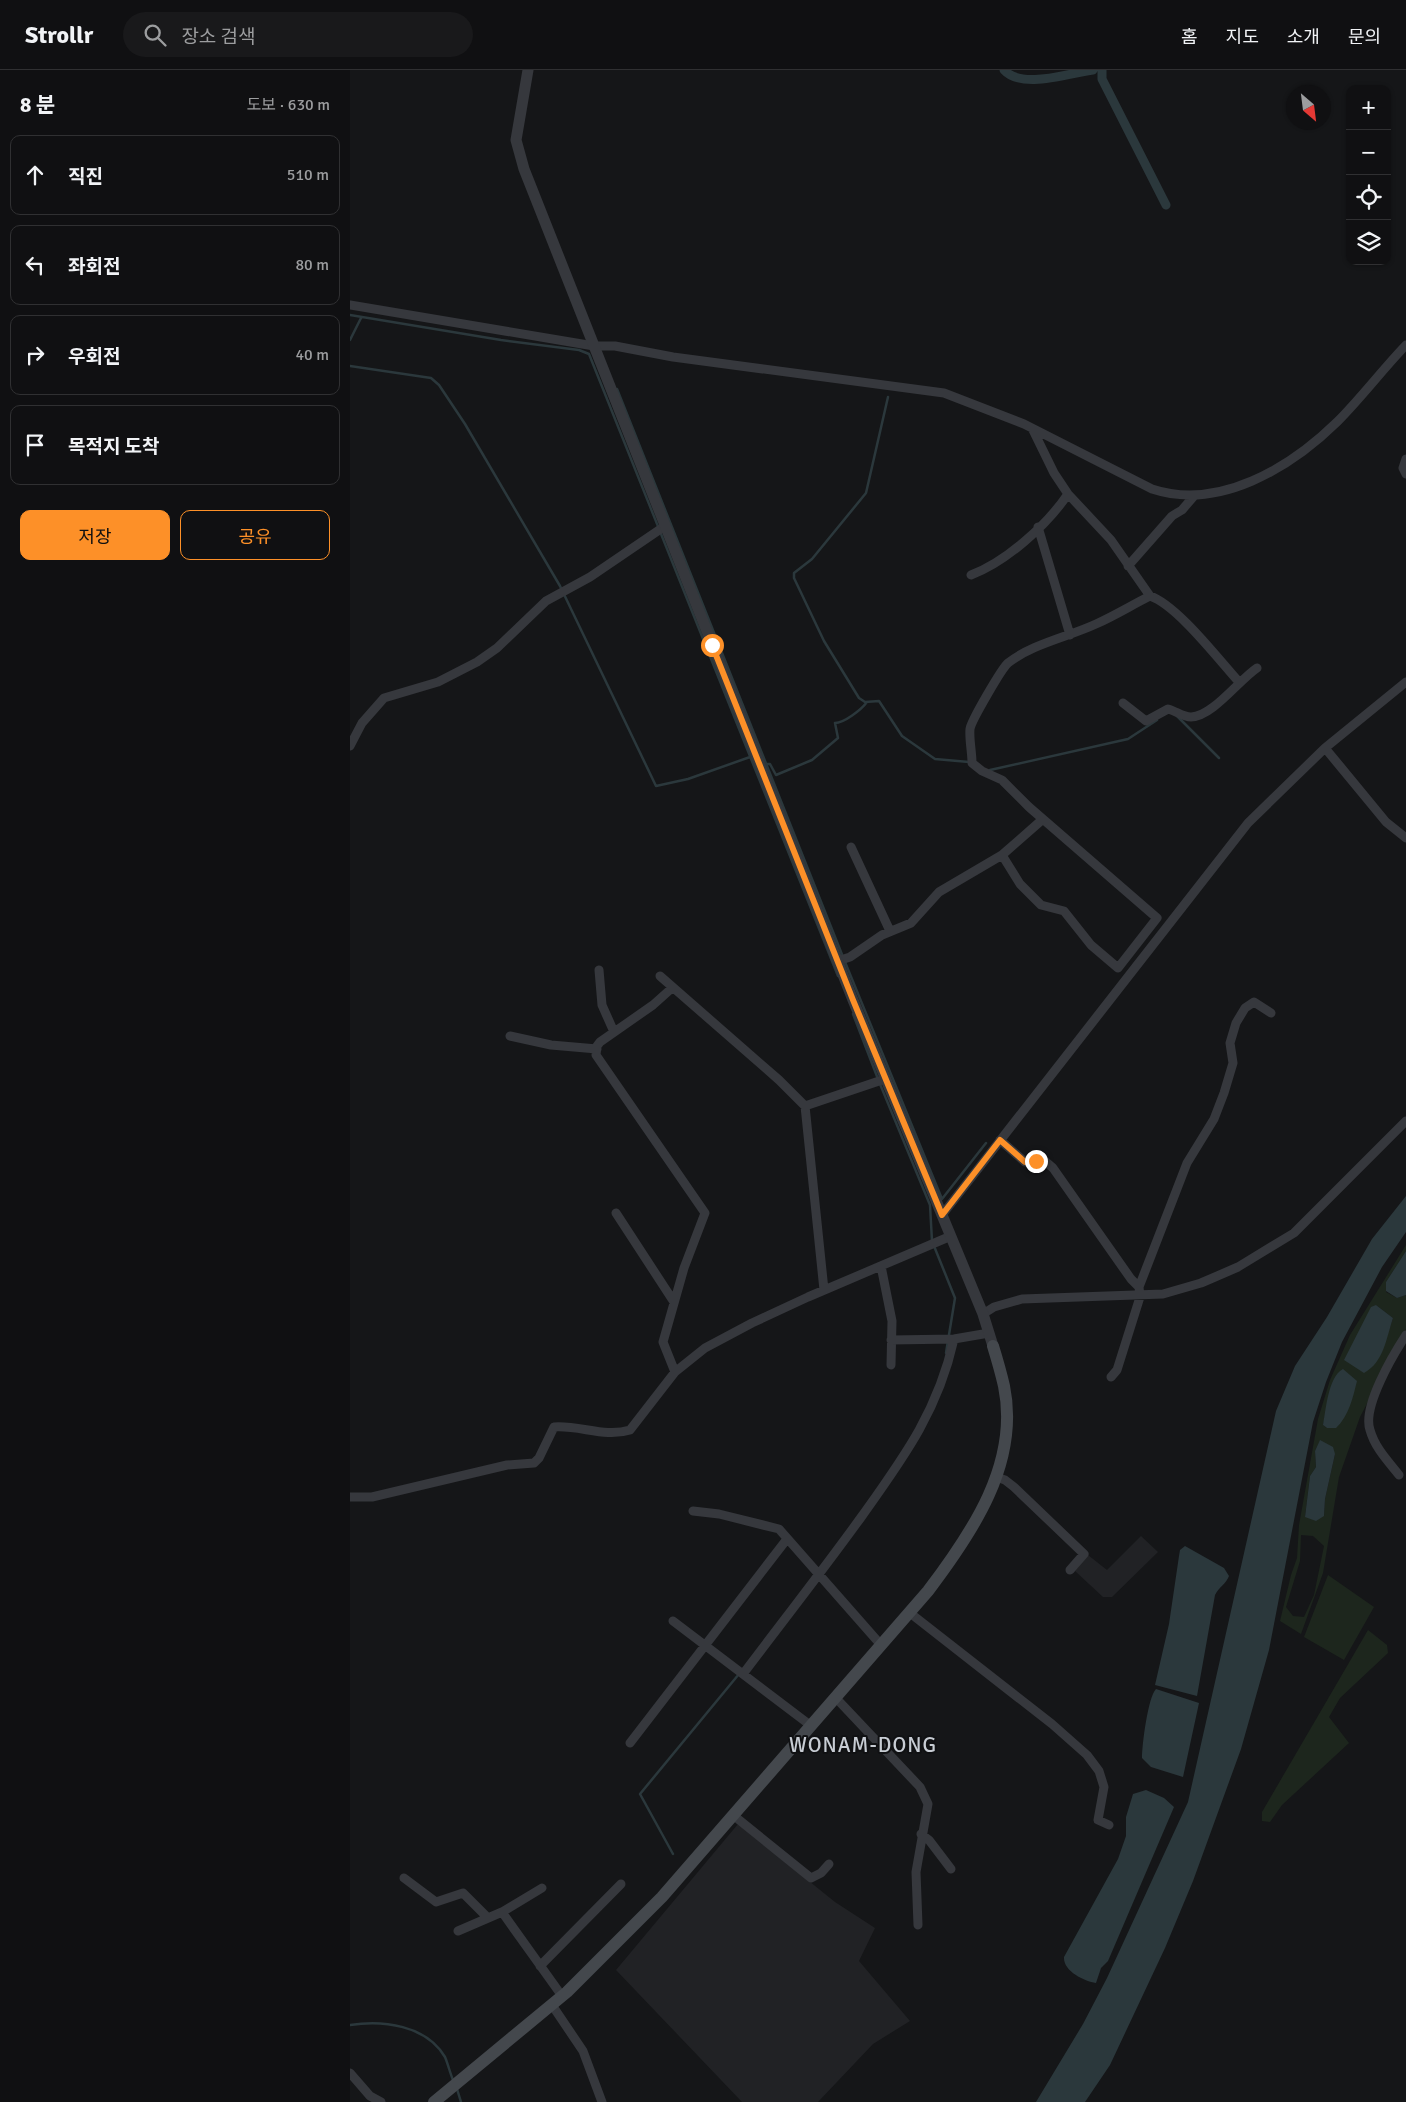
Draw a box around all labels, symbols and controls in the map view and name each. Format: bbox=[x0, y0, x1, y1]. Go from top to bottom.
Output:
search box bbox=[123, 12, 473, 57]
text: Strollr bbox=[25, 20, 93, 50]
icon: search bbox=[141, 21, 169, 49]
text: 장소 검색 bbox=[181, 25, 256, 49]
text: 홈 bbox=[1181, 26, 1198, 48]
text: 지도 bbox=[1226, 26, 1259, 48]
text: 소개 bbox=[1287, 26, 1320, 48]
text: 문의 bbox=[1348, 26, 1381, 48]
north arrow bbox=[1286, 85, 1331, 130]
map controls bbox=[1346, 85, 1391, 265]
button: + bbox=[1346, 85, 1391, 130]
text: 8 분 bbox=[20, 92, 55, 118]
text: 도보 · 630 m bbox=[246, 95, 330, 115]
button: − bbox=[1346, 130, 1391, 175]
icon: ahead bbox=[21, 161, 49, 189]
text: 직진 bbox=[68, 165, 103, 189]
text: 510 m bbox=[287, 165, 329, 185]
button: locate bbox=[1346, 175, 1391, 220]
button: layers bbox=[1346, 220, 1391, 265]
icon: left bbox=[21, 251, 49, 279]
text: 좌회전 bbox=[68, 255, 120, 279]
text: 80 m bbox=[295, 255, 329, 275]
icon: right bbox=[21, 341, 49, 369]
text: 우회전 bbox=[68, 345, 120, 369]
text: 40 m bbox=[295, 345, 329, 365]
icon: arrive bbox=[21, 431, 49, 459]
text: 목적지 도착 bbox=[68, 435, 160, 459]
button: 저장 bbox=[20, 510, 170, 560]
button: 공유 bbox=[180, 510, 330, 560]
route start bbox=[701, 634, 724, 657]
route end bbox=[1025, 1150, 1048, 1173]
district label: WONAM-DONG bbox=[789, 1732, 937, 1758]

